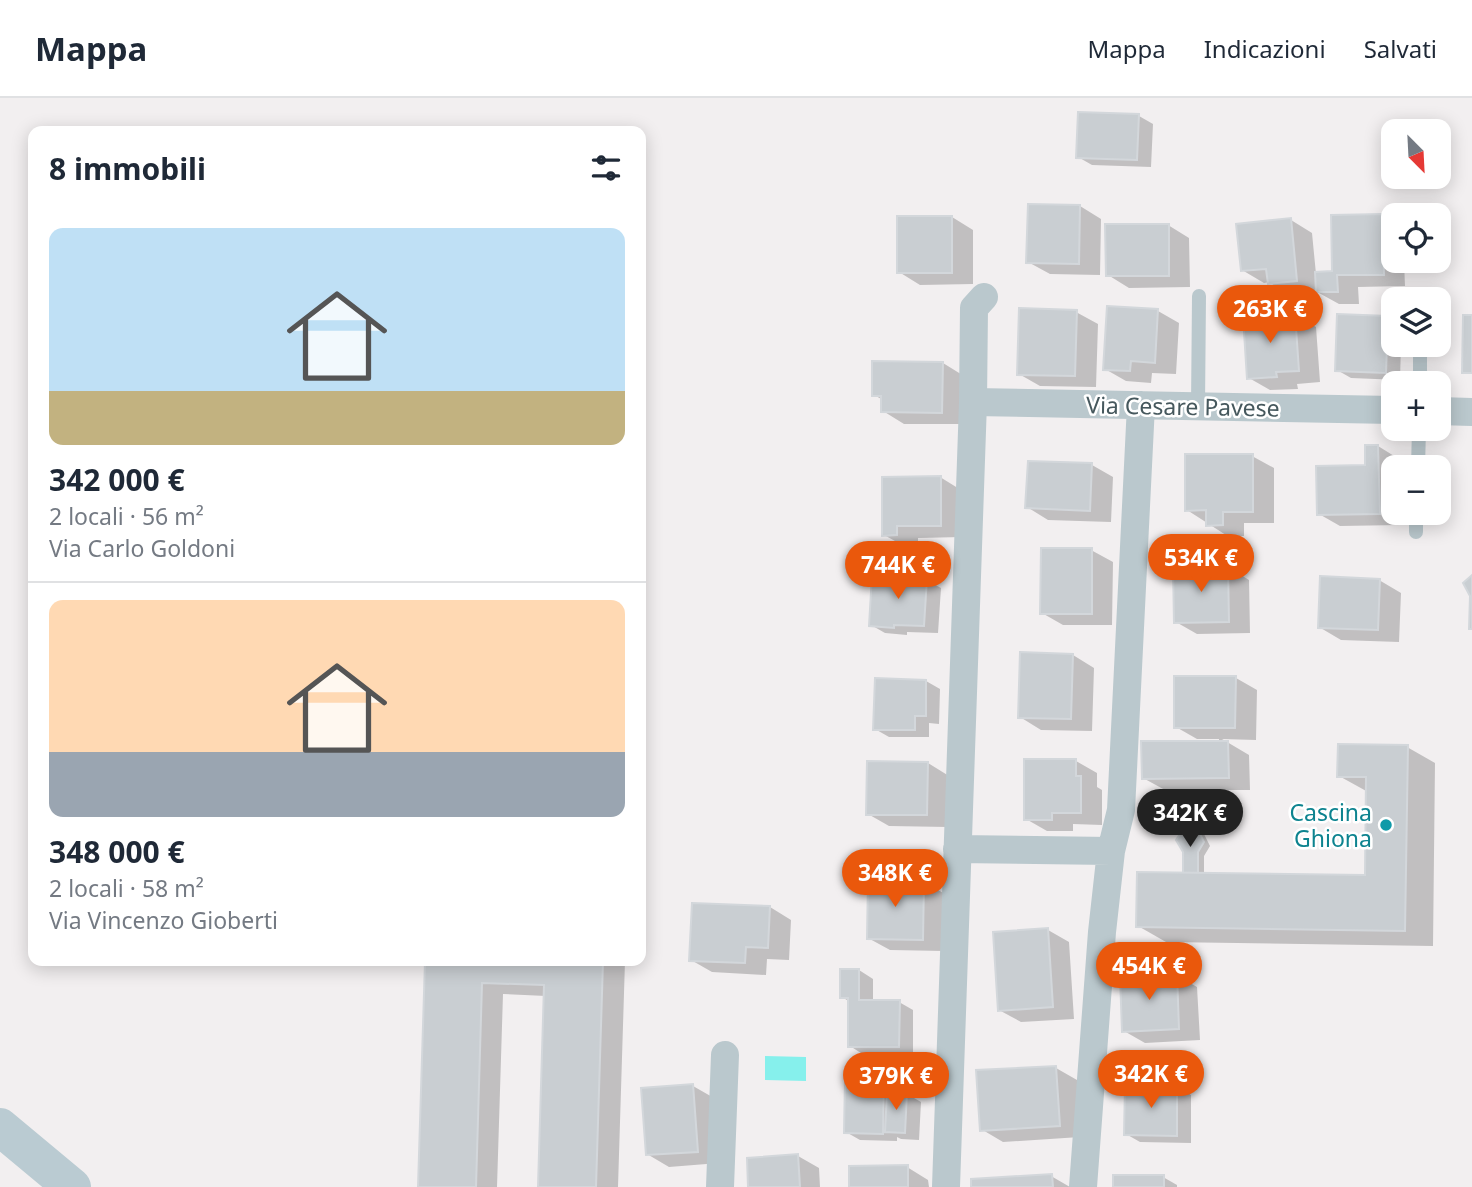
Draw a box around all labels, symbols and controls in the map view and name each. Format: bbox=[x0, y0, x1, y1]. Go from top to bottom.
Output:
text: Mappa bbox=[35, 26, 147, 71]
text: Mappa bbox=[1088, 32, 1166, 65]
text: Indicazioni bbox=[1204, 32, 1326, 65]
text: Salvati bbox=[1364, 32, 1437, 65]
north arrow bbox=[1381, 119, 1451, 189]
map controls bbox=[1381, 119, 1451, 525]
text: 8 immobili bbox=[49, 148, 206, 189]
icon: filters bbox=[587, 149, 625, 187]
button: locate bbox=[1381, 203, 1451, 273]
icon: home bbox=[274, 273, 400, 399]
pin: 263K € bbox=[1213, 286, 1327, 345]
button: layers bbox=[1381, 287, 1451, 357]
text: 263K € bbox=[1233, 292, 1307, 324]
button: + bbox=[1381, 371, 1451, 441]
street label: Via Cesare Pavese bbox=[1086, 388, 1280, 424]
button: − bbox=[1381, 455, 1451, 525]
text: 342 000 € bbox=[49, 459, 185, 500]
text: 2 locali · 56 m² bbox=[49, 500, 204, 532]
text: Via Carlo Goldoni bbox=[49, 532, 235, 564]
pin: 534K € bbox=[1144, 534, 1258, 594]
text: 534K € bbox=[1164, 541, 1238, 573]
pin: 744K € bbox=[841, 542, 955, 601]
text: 744K € bbox=[861, 548, 935, 580]
icon: home bbox=[274, 645, 400, 771]
pin: 342K € bbox=[1133, 790, 1247, 849]
text: 342K € bbox=[1153, 796, 1227, 828]
place label: Cascina Ghiona bbox=[1289, 796, 1372, 854]
marker: Cascina Ghiona bbox=[1378, 817, 1394, 833]
text: 348 000 € bbox=[49, 831, 185, 872]
pin: 348K € bbox=[838, 850, 952, 909]
text: 348K € bbox=[858, 856, 932, 888]
text: 2 locali · 58 m² bbox=[49, 872, 204, 904]
text: Via Vincenzo Gioberti bbox=[49, 904, 278, 936]
pin: 454K € bbox=[1092, 942, 1206, 1002]
text: 454K € bbox=[1112, 949, 1186, 981]
pin: 342K € bbox=[1094, 1051, 1208, 1110]
pin: 379K € bbox=[839, 1052, 953, 1112]
text: 342K € bbox=[1114, 1057, 1188, 1089]
text: 379K € bbox=[859, 1059, 933, 1091]

